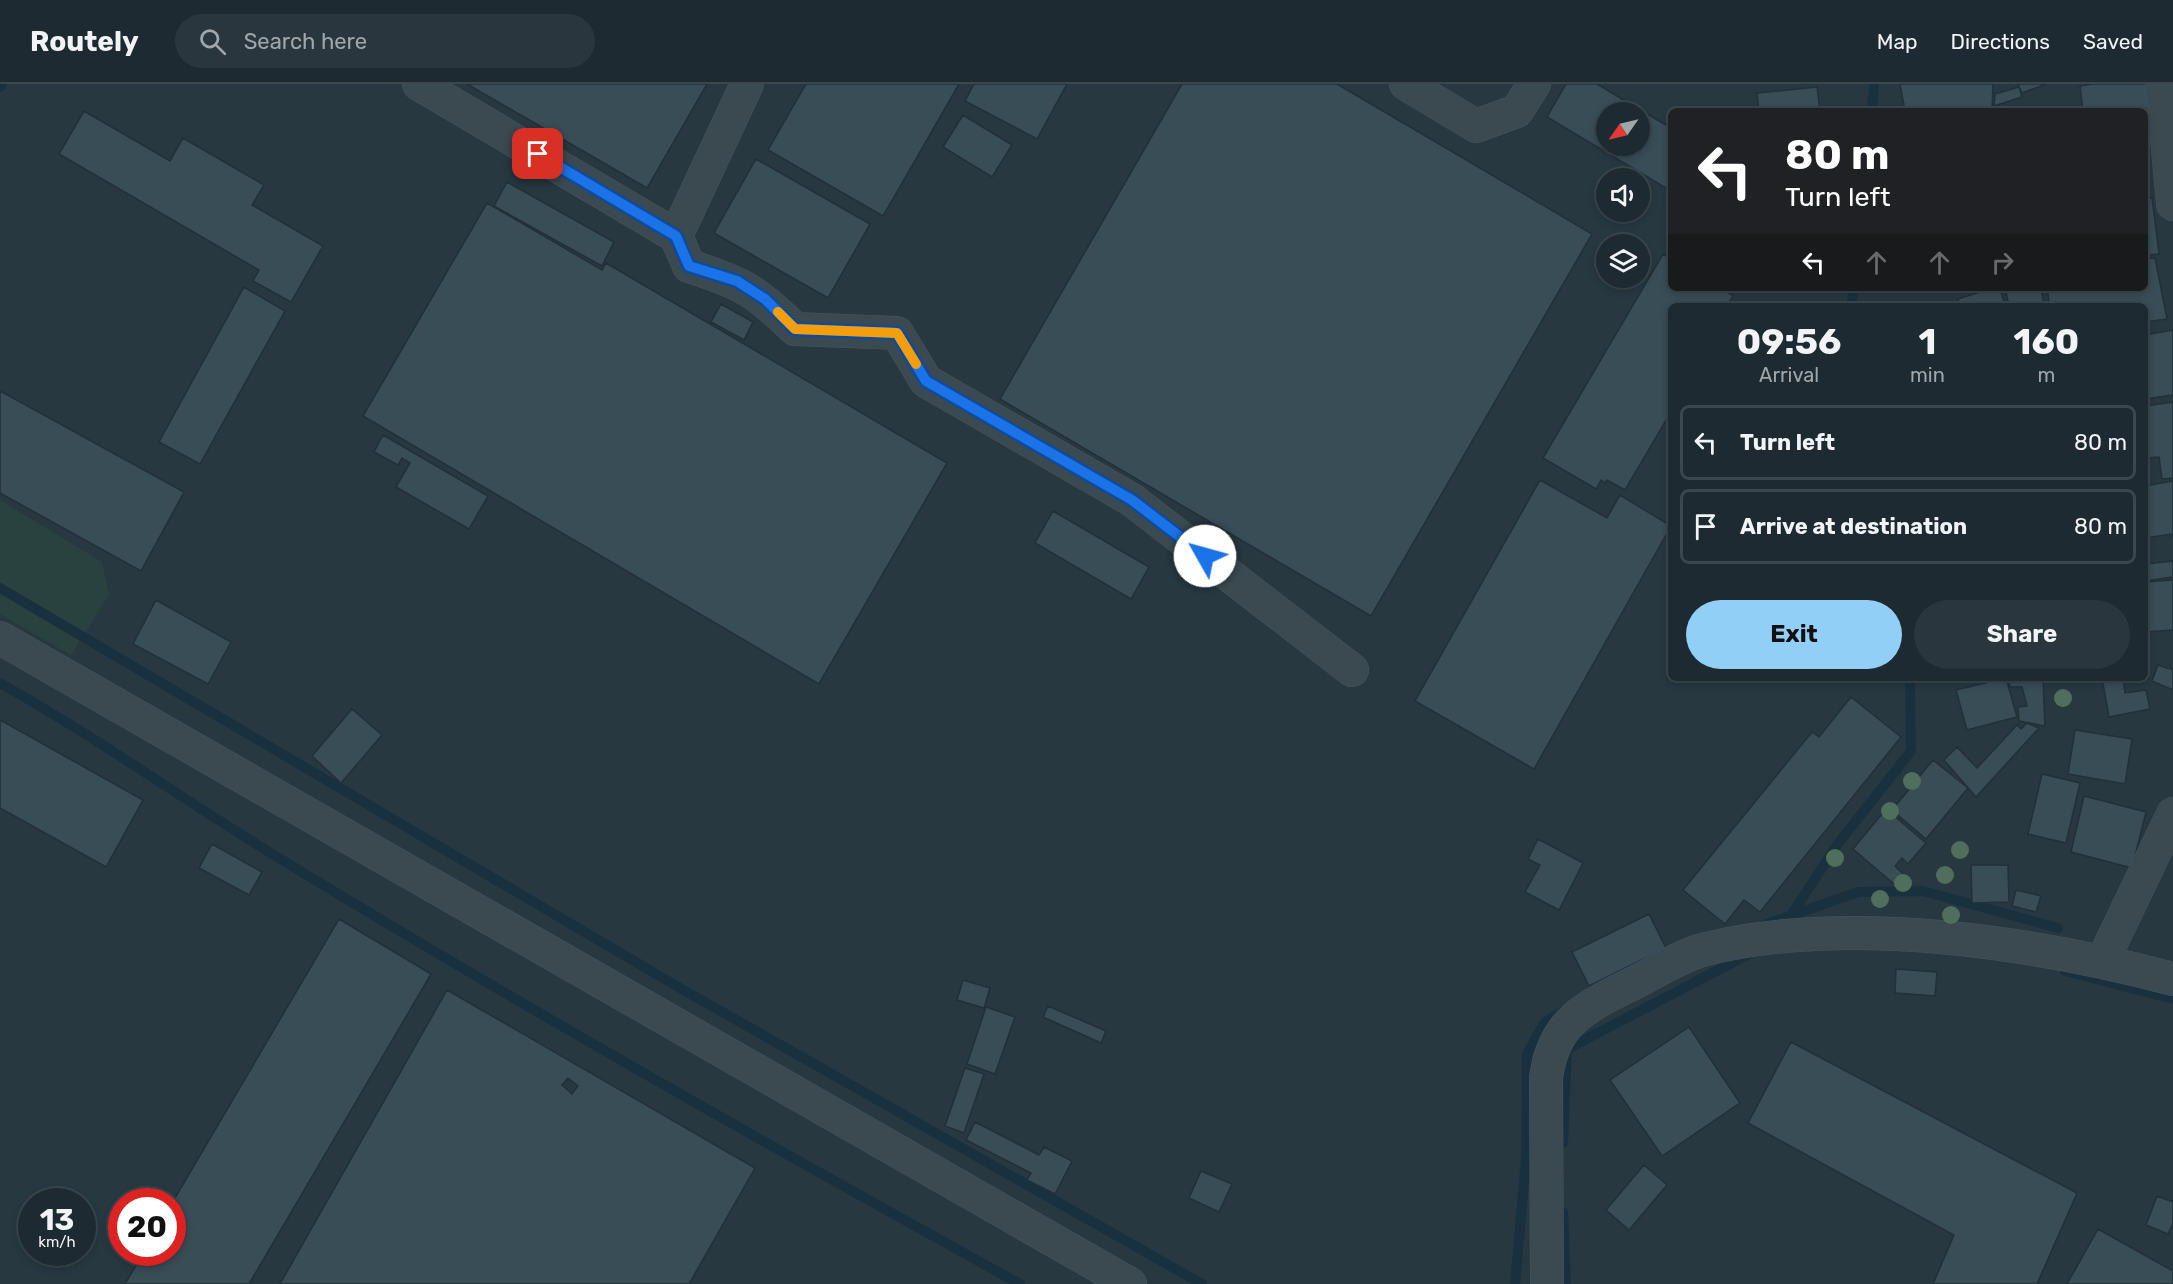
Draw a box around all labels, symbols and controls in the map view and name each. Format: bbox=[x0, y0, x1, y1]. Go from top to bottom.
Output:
search box bbox=[175, 14, 595, 68]
text: Routely bbox=[30, 25, 139, 58]
icon: search bbox=[196, 25, 229, 58]
text: Search here bbox=[244, 28, 367, 55]
text: Map bbox=[1877, 29, 1918, 54]
text: Directions bbox=[1951, 29, 2050, 54]
text: Saved bbox=[2083, 29, 2143, 54]
north arrow bbox=[1596, 102, 1650, 156]
map controls bbox=[1596, 102, 1650, 288]
pin bbox=[512, 128, 563, 179]
text: 80 m bbox=[1785, 130, 1889, 180]
icon: left bbox=[1686, 132, 1764, 210]
icon: arrive bbox=[521, 137, 554, 170]
button: sound bbox=[1596, 168, 1650, 222]
text: Turn left bbox=[1785, 181, 1890, 213]
button: layers bbox=[1596, 234, 1650, 288]
icon: left bbox=[1797, 246, 1830, 279]
icon: ahead bbox=[1860, 246, 1893, 279]
icon: ahead bbox=[1923, 246, 1956, 279]
icon: right bbox=[1986, 246, 2019, 279]
text: 09:56 bbox=[1737, 320, 1841, 363]
text: 1 bbox=[1919, 320, 1936, 363]
text: 160 bbox=[2013, 320, 2079, 363]
text: Arrival bbox=[1759, 363, 1819, 387]
text: min bbox=[1910, 363, 1945, 387]
text: m bbox=[2038, 363, 2055, 387]
icon: left bbox=[1689, 426, 1722, 459]
text: Turn left bbox=[1740, 429, 1835, 456]
text: 80 m bbox=[2074, 429, 2127, 456]
icon: arrive bbox=[1689, 510, 1722, 543]
text: Arrive at destination bbox=[1740, 513, 1967, 540]
text: 80 m bbox=[2074, 513, 2127, 540]
position arrow bbox=[1173, 524, 1237, 588]
button: Exit bbox=[1686, 600, 1902, 669]
button: Share bbox=[1914, 600, 2130, 669]
speed limit sign: 20 bbox=[108, 1188, 186, 1266]
text: 13 bbox=[40, 1202, 74, 1238]
text: km/h bbox=[38, 1233, 76, 1251]

